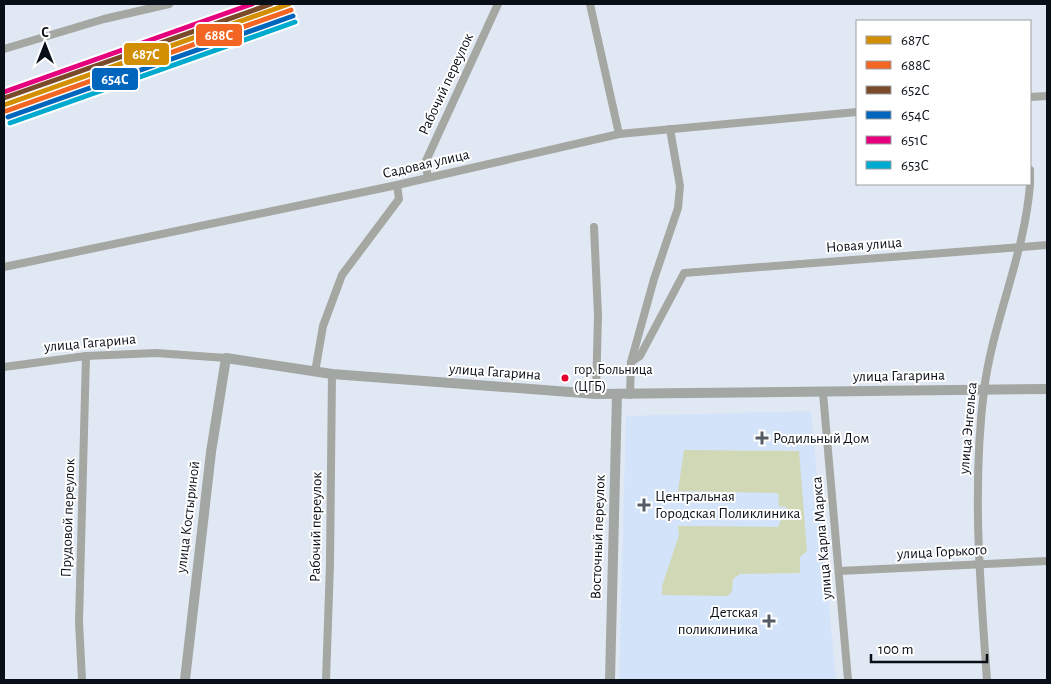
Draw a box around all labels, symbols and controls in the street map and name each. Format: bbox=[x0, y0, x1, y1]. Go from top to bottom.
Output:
north arrow bbox=[20, 20, 70, 70]
legend bbox=[856, 20, 1031, 185]
line badge: 688С bbox=[195, 23, 243, 47]
text: С bbox=[41, 26, 49, 40]
text: 688С bbox=[205, 29, 233, 43]
street label: Рабочий переулок bbox=[416, 31, 476, 137]
text: 687С bbox=[901, 33, 930, 48]
line badge: 687С bbox=[123, 42, 170, 66]
text: 687С bbox=[132, 48, 160, 62]
text: 688С bbox=[901, 58, 931, 73]
line badge: 654С bbox=[91, 67, 139, 91]
text: 654С bbox=[101, 73, 129, 87]
text: 652С bbox=[901, 83, 930, 98]
text: 654С bbox=[901, 108, 930, 123]
text: 651С bbox=[901, 133, 928, 148]
street label: Садовая улица bbox=[381, 147, 471, 181]
text: 653С bbox=[901, 158, 929, 173]
street label: Новая улица bbox=[825, 235, 903, 255]
street label: улица Гагарина bbox=[42, 331, 137, 355]
street label: улица Гагарина bbox=[447, 361, 542, 383]
place label: гор. Больница (ЦГБ) bbox=[574, 363, 653, 394]
street label: улица Гагарина bbox=[852, 368, 945, 384]
marker: гор. Больница (ЦГБ) bbox=[560, 373, 570, 383]
street label: улица Энгельса bbox=[956, 381, 980, 476]
marker: Родильный Дом bbox=[755, 431, 769, 445]
place label: Родильный Дом bbox=[773, 431, 869, 446]
street label: Прудовой переулок bbox=[58, 458, 78, 578]
street label: улица Костыриной bbox=[174, 460, 202, 575]
street label: Рабочий переулок bbox=[308, 472, 324, 582]
street label: Восточный переулок bbox=[588, 474, 608, 600]
street label: улица Карла Маркса bbox=[809, 476, 835, 601]
place label: Центральная Городская Поликлиника bbox=[655, 489, 800, 521]
marker: Центральная Городская Поликлиника bbox=[637, 498, 651, 512]
street label: улица Горького bbox=[896, 542, 987, 562]
place label: Детская поликлиника bbox=[678, 605, 758, 637]
marker: Детская поликлиника bbox=[762, 614, 776, 628]
scale bar bbox=[871, 632, 987, 664]
text: 100 m bbox=[878, 642, 913, 657]

